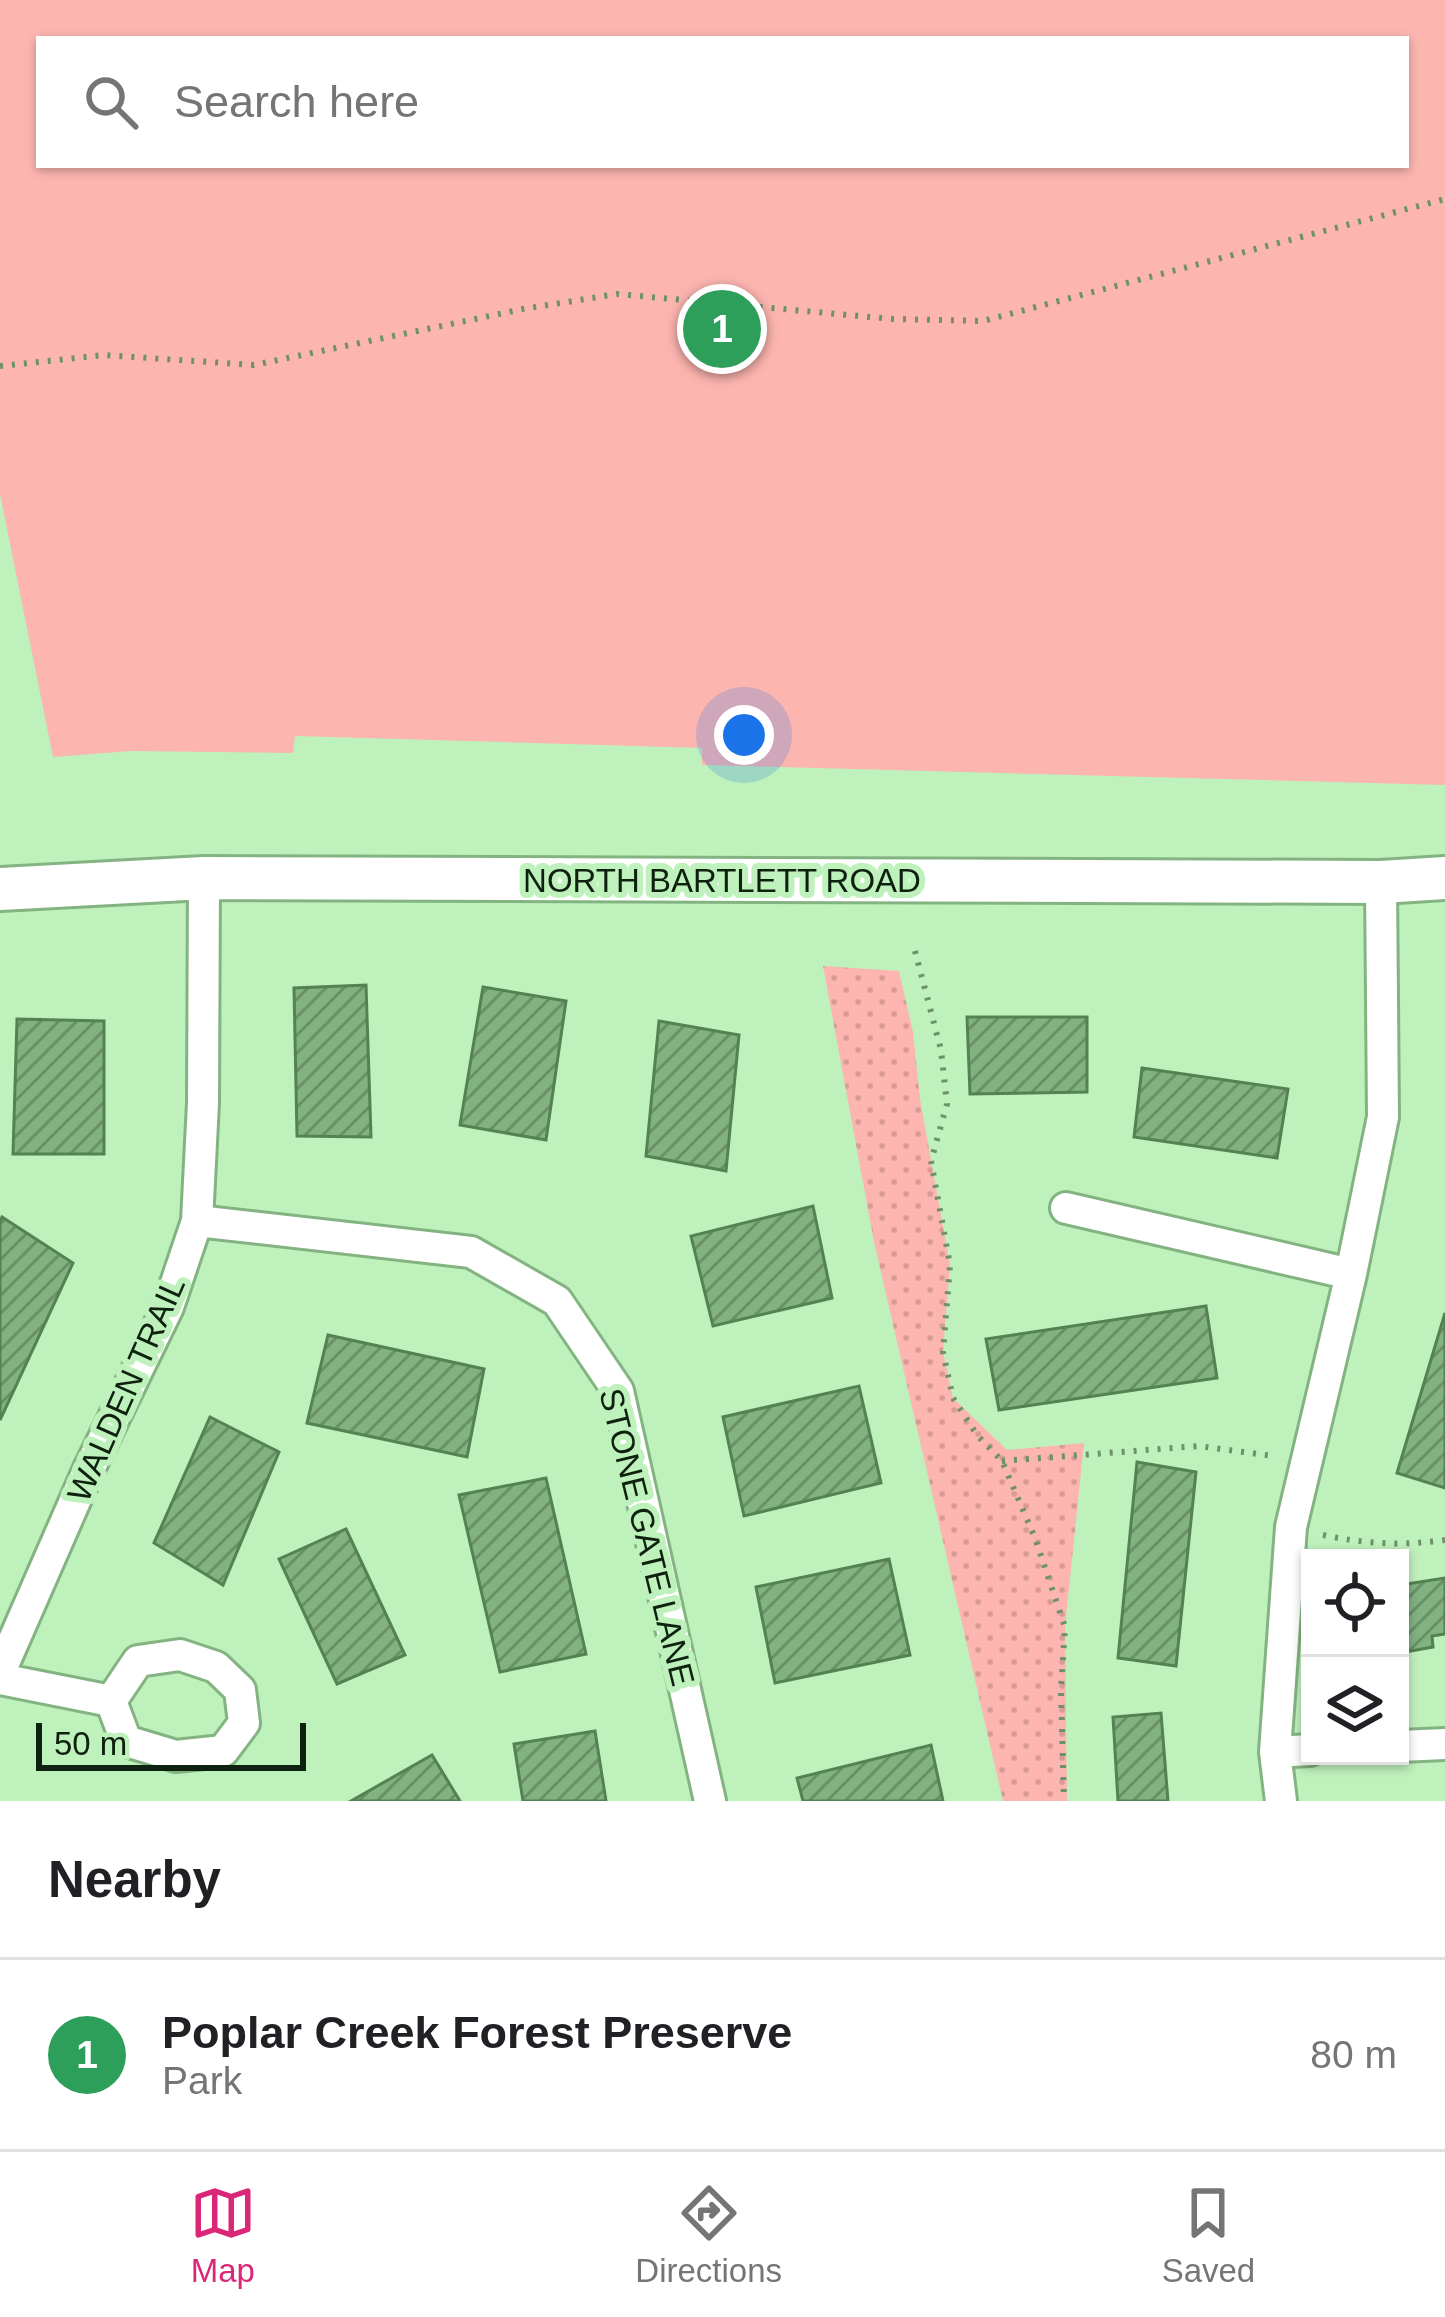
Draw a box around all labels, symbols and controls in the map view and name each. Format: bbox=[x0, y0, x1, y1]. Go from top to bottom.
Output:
search box bbox=[36, 36, 1409, 168]
icon: search bbox=[78, 69, 144, 135]
text: Search here bbox=[174, 76, 419, 127]
pin: 1 bbox=[683, 284, 761, 374]
your location bbox=[714, 705, 774, 765]
street label: NORTH BARTLETT ROAD bbox=[523, 862, 921, 899]
street label: WALDEN TRAIL bbox=[60, 1271, 192, 1507]
street label: STONE GATE LANE bbox=[592, 1385, 702, 1689]
map controls bbox=[1301, 1549, 1409, 1765]
button: locate bbox=[1301, 1549, 1409, 1657]
button: layers bbox=[1301, 1657, 1409, 1765]
scale bar bbox=[36, 1717, 306, 1770]
text: 50 m bbox=[54, 1725, 127, 1762]
text: Nearby bbox=[48, 1851, 221, 1908]
text: Poplar Creek Forest Preserve bbox=[162, 2007, 792, 2058]
text: 1 bbox=[76, 2033, 98, 2076]
text: 80 m bbox=[1310, 2033, 1397, 2076]
text: Park bbox=[162, 2059, 242, 2102]
tab: Map bbox=[190, 2180, 256, 2290]
tab: Directions bbox=[635, 2180, 782, 2290]
tab: Saved bbox=[1162, 2180, 1255, 2290]

